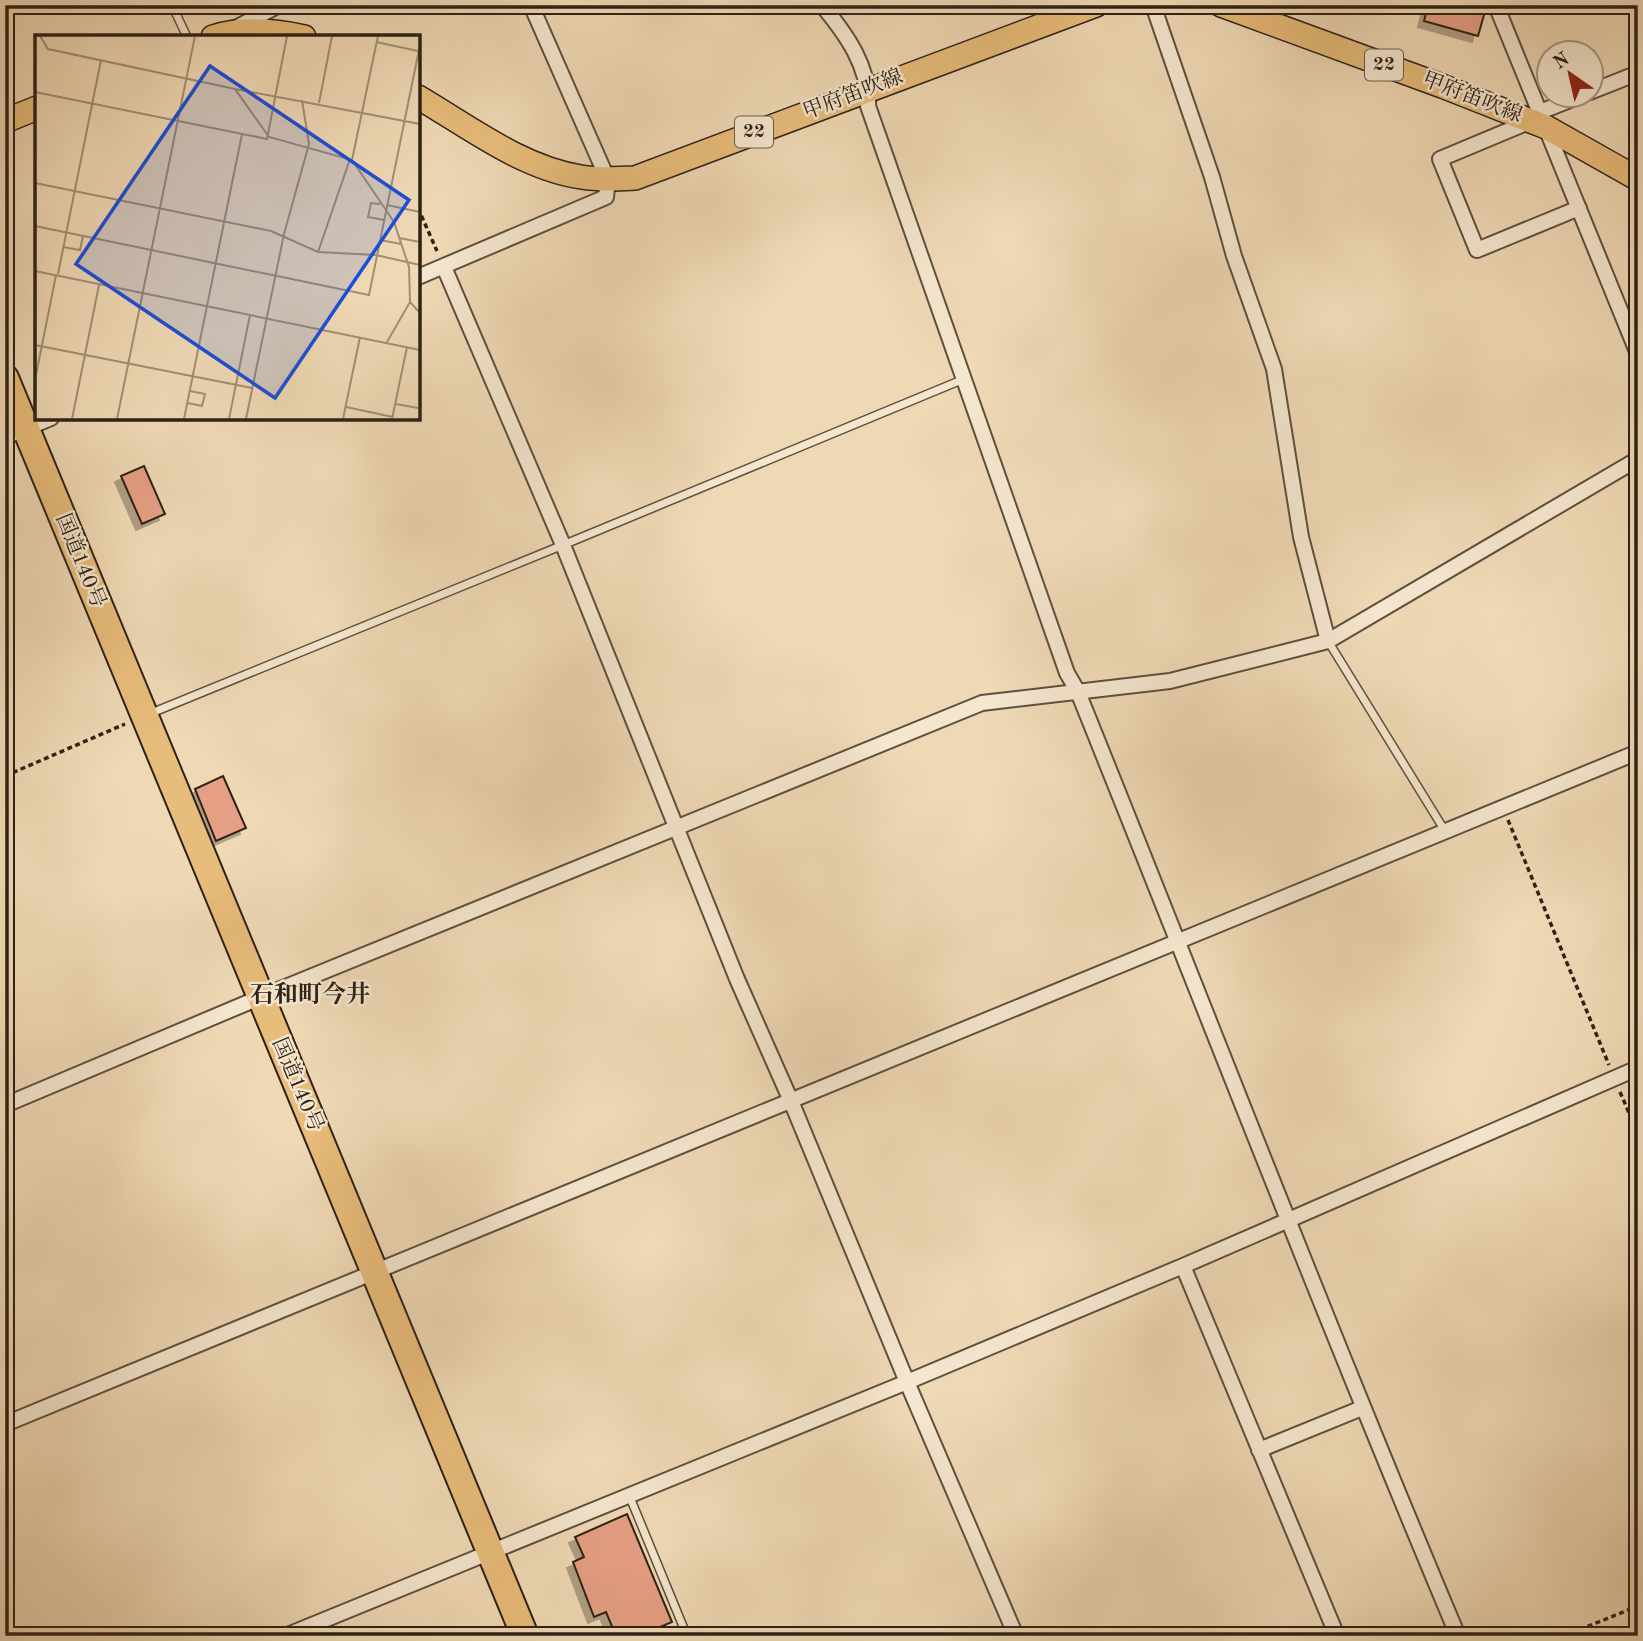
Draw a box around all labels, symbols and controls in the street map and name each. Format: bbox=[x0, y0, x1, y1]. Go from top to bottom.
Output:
inset map bbox=[35, 35, 420, 420]
north arrow bbox=[1534, 38, 1604, 108]
road number: 22 bbox=[1365, 50, 1403, 80]
text: N bbox=[1551, 50, 1574, 74]
street label: 甲府笛吹線 bbox=[800, 65, 906, 124]
street label: 甲府笛吹線 bbox=[1419, 68, 1525, 127]
road number: 22 bbox=[735, 116, 773, 148]
street label: 国道140号 bbox=[52, 510, 110, 611]
district label: 石和町今井 bbox=[250, 981, 370, 1008]
street label: 国道140号 bbox=[268, 1034, 328, 1135]

